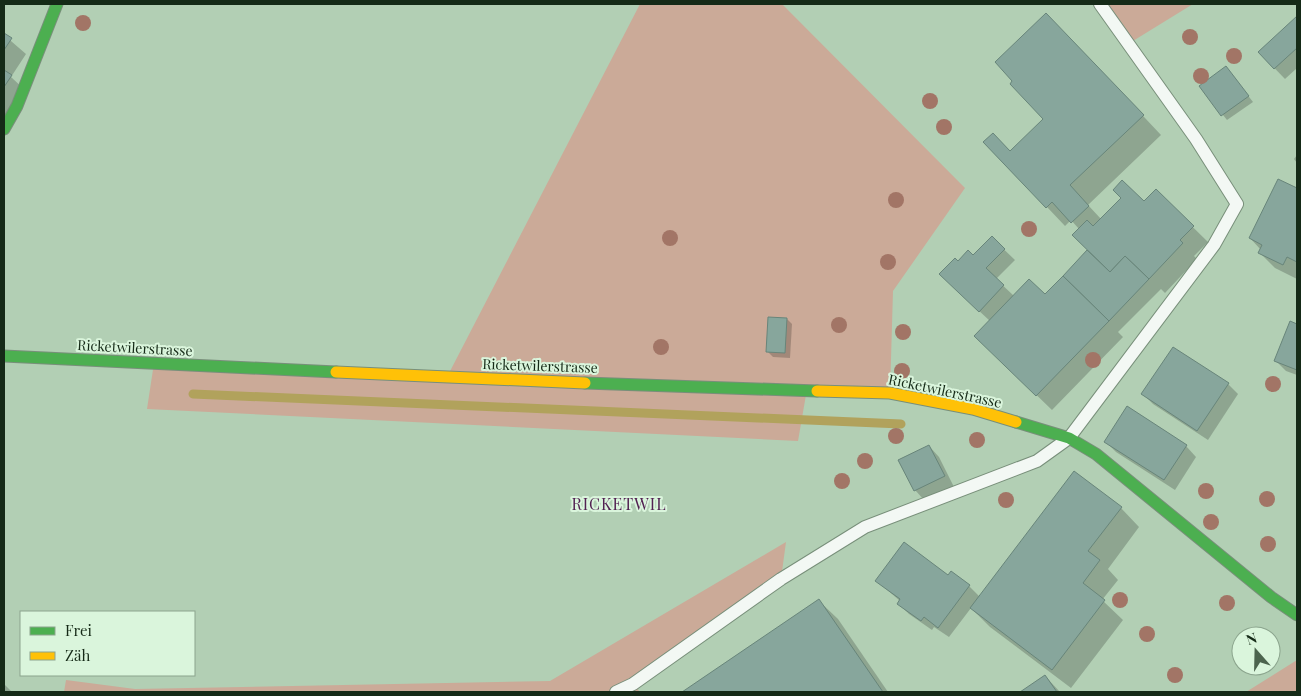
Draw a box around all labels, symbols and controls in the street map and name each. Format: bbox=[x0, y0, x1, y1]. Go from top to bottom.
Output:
street label: Ricketwilerstrasse bbox=[77, 335, 193, 360]
street label: Ricketwilerstrasse bbox=[482, 354, 598, 377]
street label: Ricketwilerstrasse bbox=[887, 369, 1004, 412]
district label: RICKETWIL bbox=[571, 493, 667, 514]
legend bbox=[20, 611, 195, 676]
text: Frei bbox=[65, 620, 93, 640]
north arrow bbox=[1231, 626, 1281, 676]
text: N bbox=[1243, 628, 1259, 649]
text: Zäh bbox=[65, 645, 90, 665]

